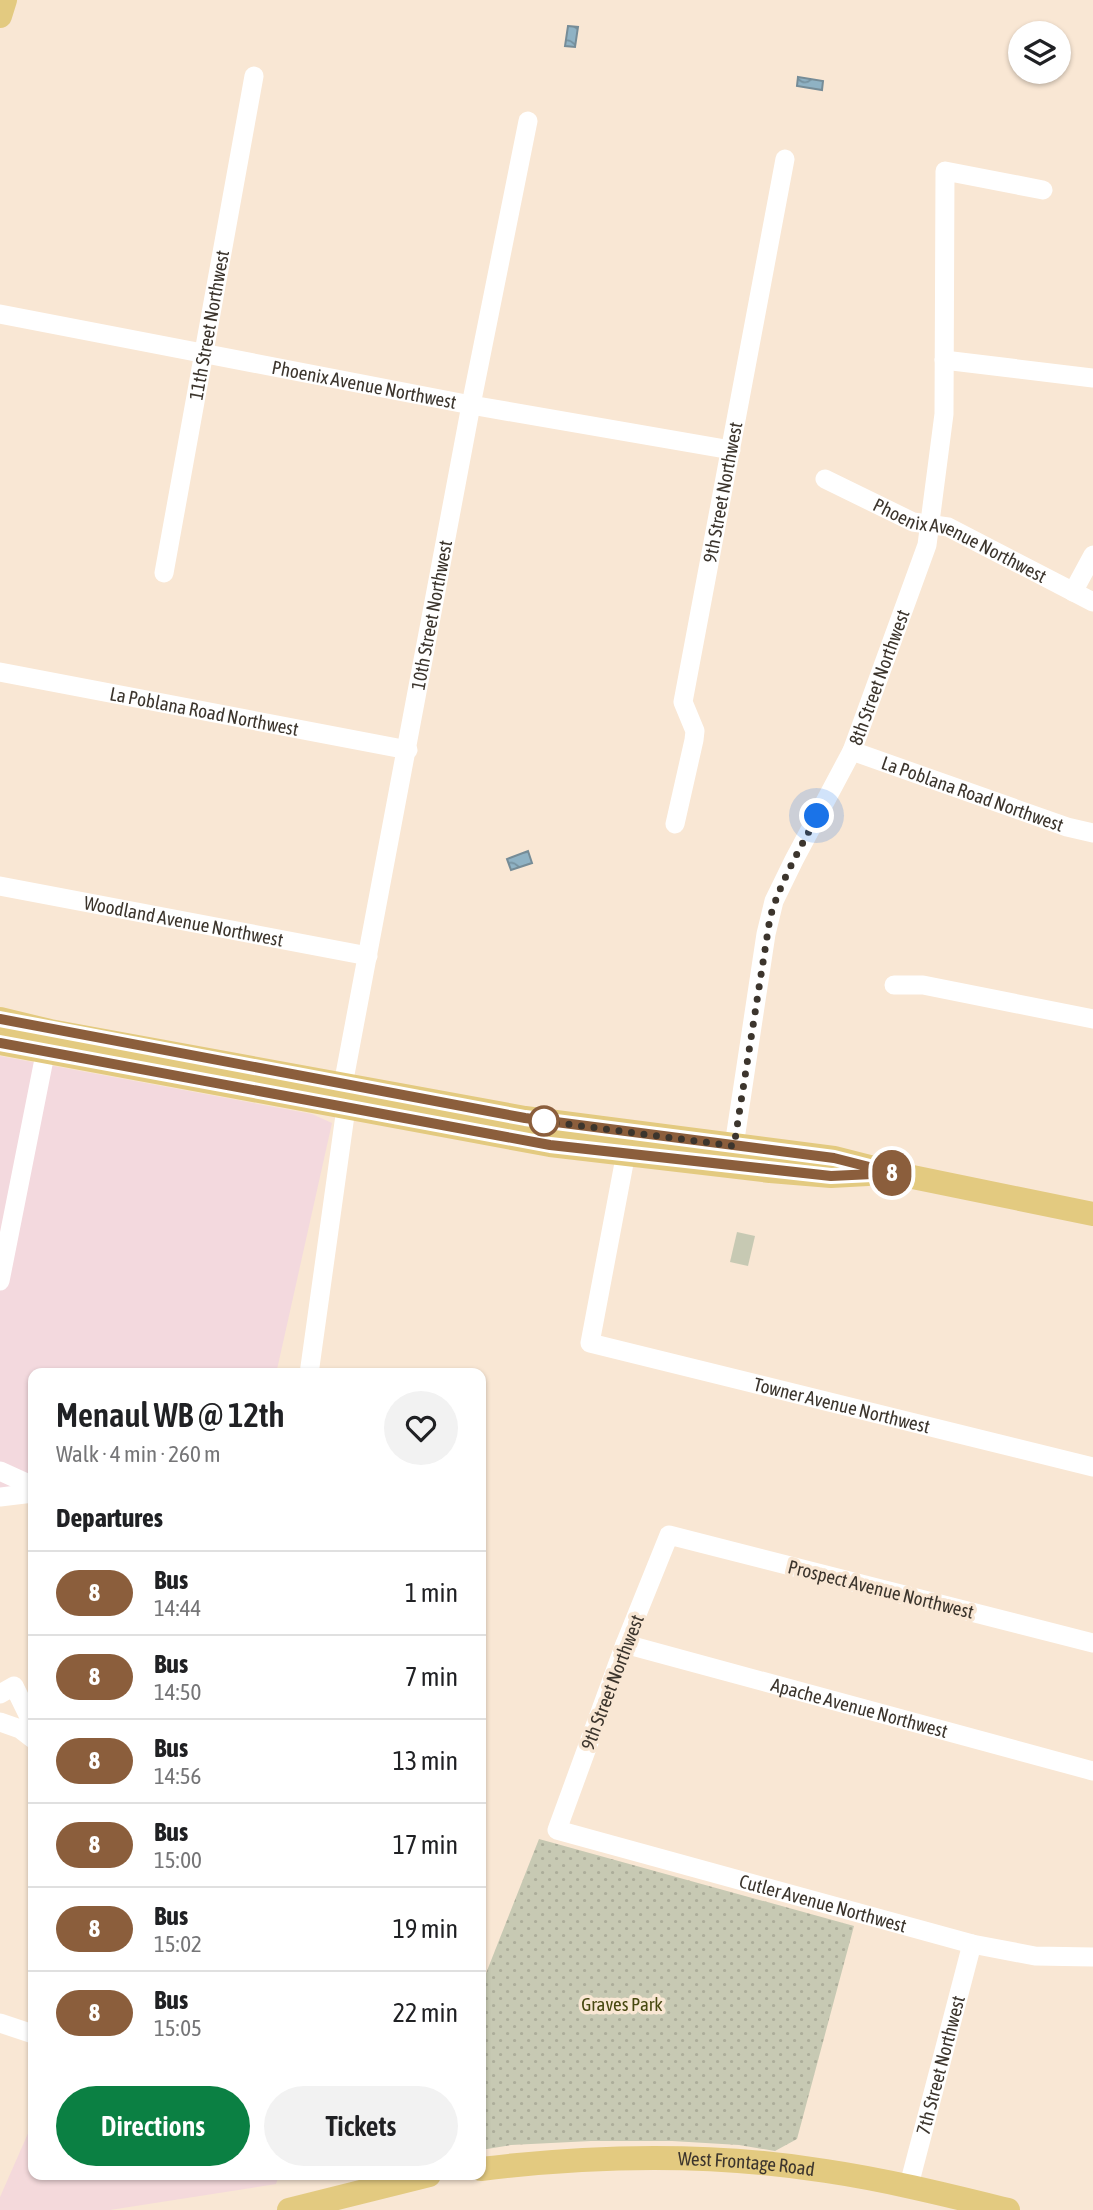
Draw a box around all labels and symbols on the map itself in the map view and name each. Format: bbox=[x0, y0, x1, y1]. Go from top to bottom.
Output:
street label: 11th Street Northwest bbox=[185, 248, 233, 402]
street label: Phoenix Avenue Northwest bbox=[270, 356, 458, 413]
street label: 9th Street Northwest bbox=[698, 420, 746, 564]
street label: Phoenix Avenue Northwest bbox=[870, 493, 1050, 587]
street label: 10th Street Northwest bbox=[407, 538, 456, 692]
street label: 8th Street Northwest bbox=[844, 606, 914, 748]
street label: La Poblana Road Northwest bbox=[108, 682, 300, 740]
street label: La Poblana Road Northwest bbox=[879, 751, 1067, 836]
your location bbox=[799, 798, 834, 833]
street label: Woodland Avenue Northwest bbox=[82, 891, 285, 951]
unlabelled marker bbox=[529, 1106, 559, 1136]
line badge: 8 bbox=[869, 1150, 915, 1196]
street label: Towner Avenue Northwest bbox=[751, 1373, 932, 1437]
street label: Prospect Avenue Northwest bbox=[786, 1555, 976, 1623]
street label: 9th Street Northwest bbox=[576, 1611, 648, 1753]
street label: Apache Avenue Northwest bbox=[769, 1673, 950, 1742]
street label: Cutler Avenue Northwest bbox=[737, 1870, 909, 1937]
park label: Graves Park bbox=[581, 1993, 663, 2015]
street label: 7th Street Northwest bbox=[912, 1993, 969, 2137]
street label: West Frontage Road bbox=[678, 2147, 816, 2180]

